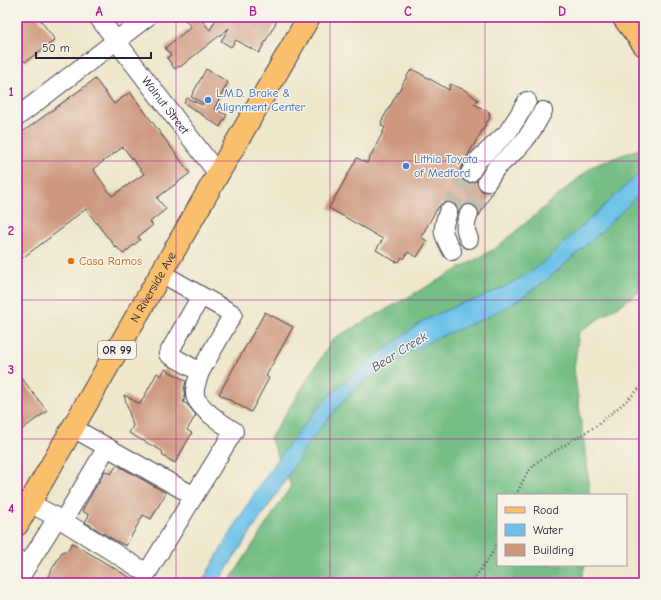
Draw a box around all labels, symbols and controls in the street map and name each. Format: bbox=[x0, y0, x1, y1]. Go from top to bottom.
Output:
text: A bbox=[95, 4, 103, 19]
text: B bbox=[249, 4, 257, 19]
text: C bbox=[404, 4, 412, 19]
text: D bbox=[558, 4, 566, 19]
scale bar bbox=[36, 34, 151, 60]
text: 50 m bbox=[42, 41, 70, 55]
street label: Walnut Street bbox=[139, 74, 192, 137]
text: 1 bbox=[8, 84, 14, 99]
place label: L.M.D. Brake & Alignment Center bbox=[216, 86, 305, 114]
marker: L.M.D. Brake & Alignment Center bbox=[203, 95, 213, 105]
place label: Lithia Toyota of Medford bbox=[414, 152, 478, 180]
marker: Lithia Toyota of Medford bbox=[401, 161, 411, 171]
text: 2 bbox=[8, 223, 14, 238]
street label: N Riverside Ave bbox=[127, 249, 179, 325]
place label: Casa Ramos bbox=[79, 254, 142, 268]
marker: Casa Ramos bbox=[66, 256, 76, 266]
water label: Bear Creek bbox=[369, 328, 431, 374]
road number: OR 99 bbox=[98, 341, 136, 359]
text: 3 bbox=[8, 362, 14, 377]
legend bbox=[497, 494, 627, 566]
text: 4 bbox=[8, 501, 14, 516]
text: Road bbox=[533, 503, 559, 517]
text: Water bbox=[533, 523, 563, 537]
text: Building bbox=[533, 543, 574, 557]

